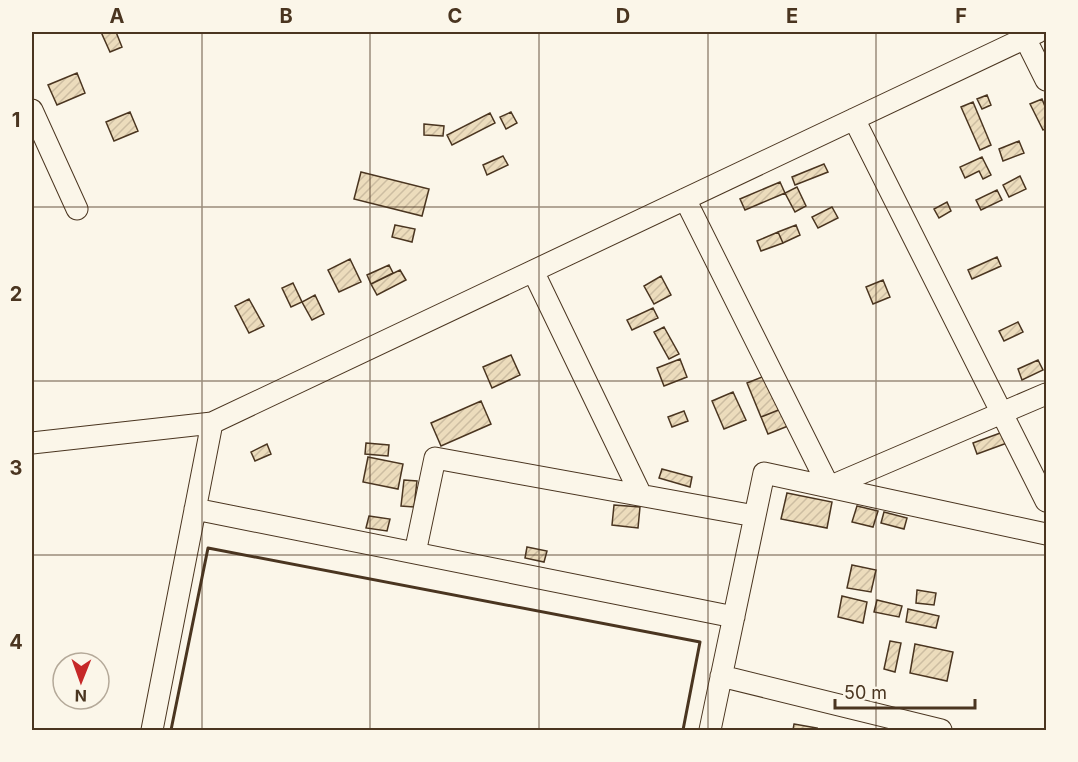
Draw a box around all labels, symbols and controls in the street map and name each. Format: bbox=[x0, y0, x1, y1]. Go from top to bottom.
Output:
text: A bbox=[110, 4, 125, 28]
text: B bbox=[279, 4, 293, 28]
text: C bbox=[448, 4, 462, 28]
text: D bbox=[616, 4, 630, 28]
text: E bbox=[786, 4, 798, 28]
text: F bbox=[955, 4, 967, 28]
text: 1 bbox=[12, 108, 20, 132]
text: 2 bbox=[10, 282, 22, 306]
text: 3 bbox=[10, 456, 22, 480]
text: 4 bbox=[9, 630, 23, 654]
north arrow bbox=[51, 651, 111, 711]
scale bar bbox=[835, 672, 974, 710]
text: 50 m bbox=[844, 682, 887, 703]
text: N bbox=[74, 686, 87, 706]

